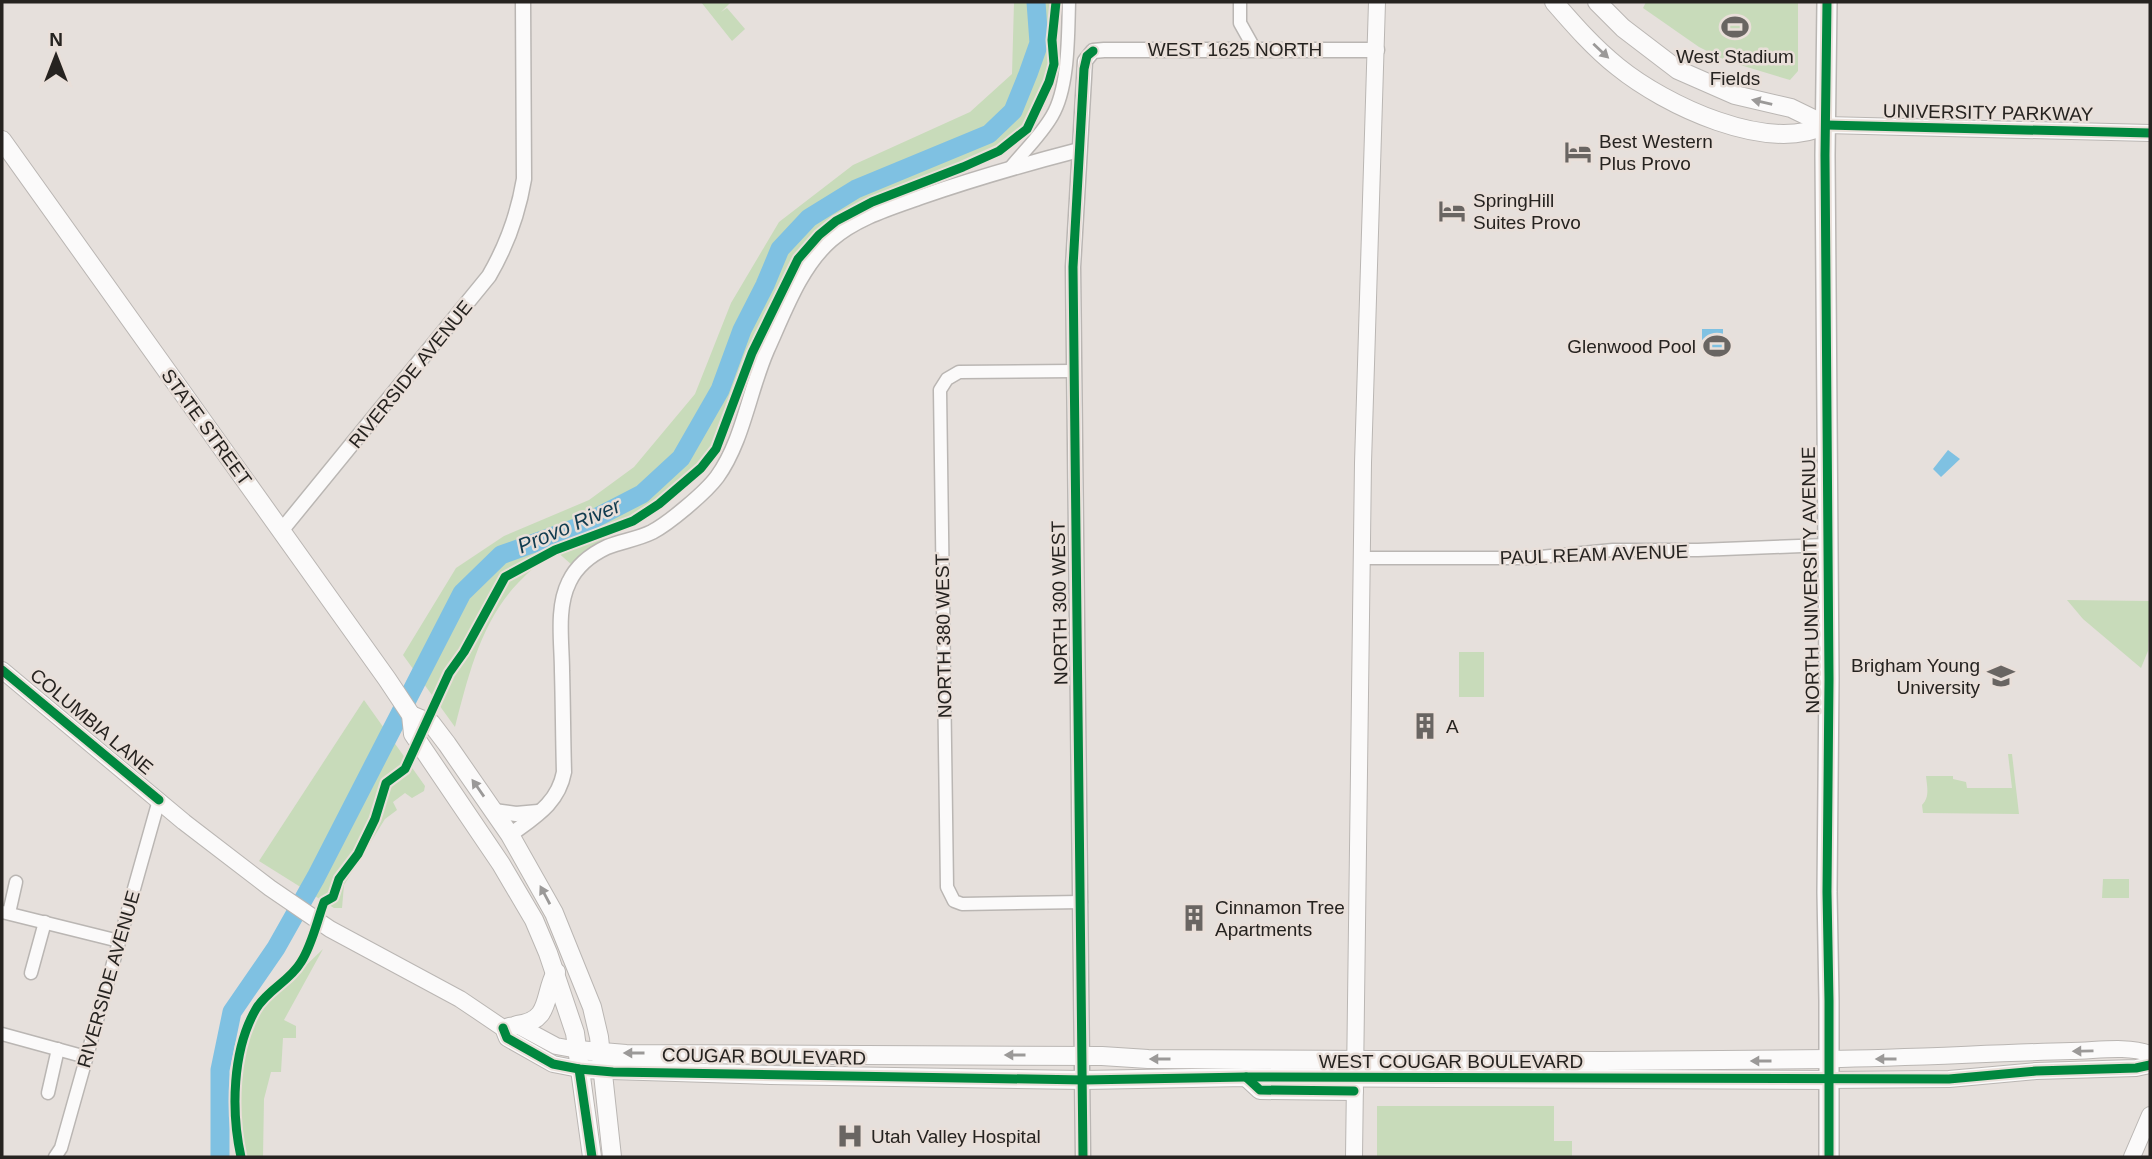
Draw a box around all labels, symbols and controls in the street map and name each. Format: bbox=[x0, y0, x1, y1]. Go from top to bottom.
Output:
sports icon: West Stadium Fields bbox=[1720, 12, 1750, 42]
north arrow bbox=[21, 21, 91, 91]
text: N bbox=[49, 29, 63, 50]
street label: WEST 1625 NORTH bbox=[1148, 39, 1322, 60]
one-way arrow bbox=[1592, 43, 1609, 59]
place label: West Stadium Fields bbox=[1676, 46, 1794, 89]
one-way arrow bbox=[1751, 96, 1773, 107]
street label: UNIVERSITY PARKWAY bbox=[1883, 100, 2094, 125]
place label: Best Western Plus Provo bbox=[1599, 131, 1713, 174]
hotel icon: Best Western Plus Provo bbox=[1563, 137, 1593, 167]
place label: SpringHill Suites Provo bbox=[1473, 190, 1581, 233]
hotel icon: SpringHill Suites Provo bbox=[1437, 196, 1467, 226]
street label: RIVERSIDE AVENUE bbox=[345, 296, 476, 452]
sports icon: Glenwood Pool bbox=[1702, 331, 1732, 361]
place label: Glenwood Pool bbox=[1567, 336, 1696, 357]
street label: STATE STREET bbox=[157, 365, 256, 490]
street label: NORTH UNIVERSITY AVENUE bbox=[1798, 446, 1823, 714]
water label: Provo River bbox=[514, 493, 625, 558]
street label: NORTH 300 WEST bbox=[1048, 520, 1071, 685]
street label: PAUL REAM AVENUE bbox=[1499, 541, 1689, 568]
street label: NORTH 380 WEST bbox=[932, 553, 955, 718]
place label: Brigham Young University bbox=[1851, 655, 1980, 698]
school or university icon: Brigham Young University bbox=[1986, 661, 2016, 691]
street label: COLUMBIA LANE bbox=[26, 664, 157, 779]
building icon: A bbox=[1410, 711, 1440, 741]
place label: A bbox=[1446, 716, 1459, 737]
one-way arrow bbox=[471, 779, 485, 797]
one-way arrow bbox=[539, 885, 551, 905]
street label: RIVERSIDE AVENUE bbox=[73, 888, 144, 1070]
place label: Cinnamon Tree Apartments bbox=[1215, 897, 1345, 940]
building icon: Cinnamon Tree Apartments bbox=[1179, 903, 1209, 933]
street label: COUGAR BOULEVARD bbox=[662, 1044, 866, 1069]
one-way arrow bbox=[2072, 1045, 2094, 1057]
one-way arrow bbox=[622, 1047, 644, 1059]
one-way arrow bbox=[1004, 1049, 1026, 1061]
street label: WEST COUGAR BOULEVARD bbox=[1319, 1051, 1583, 1072]
one-way arrow bbox=[1148, 1053, 1170, 1065]
one-way arrow bbox=[1875, 1053, 1897, 1065]
one-way arrow bbox=[1750, 1055, 1772, 1067]
hospital icon: Utah Valley Hospital bbox=[835, 1121, 865, 1151]
place label: Utah Valley Hospital bbox=[871, 1126, 1041, 1147]

